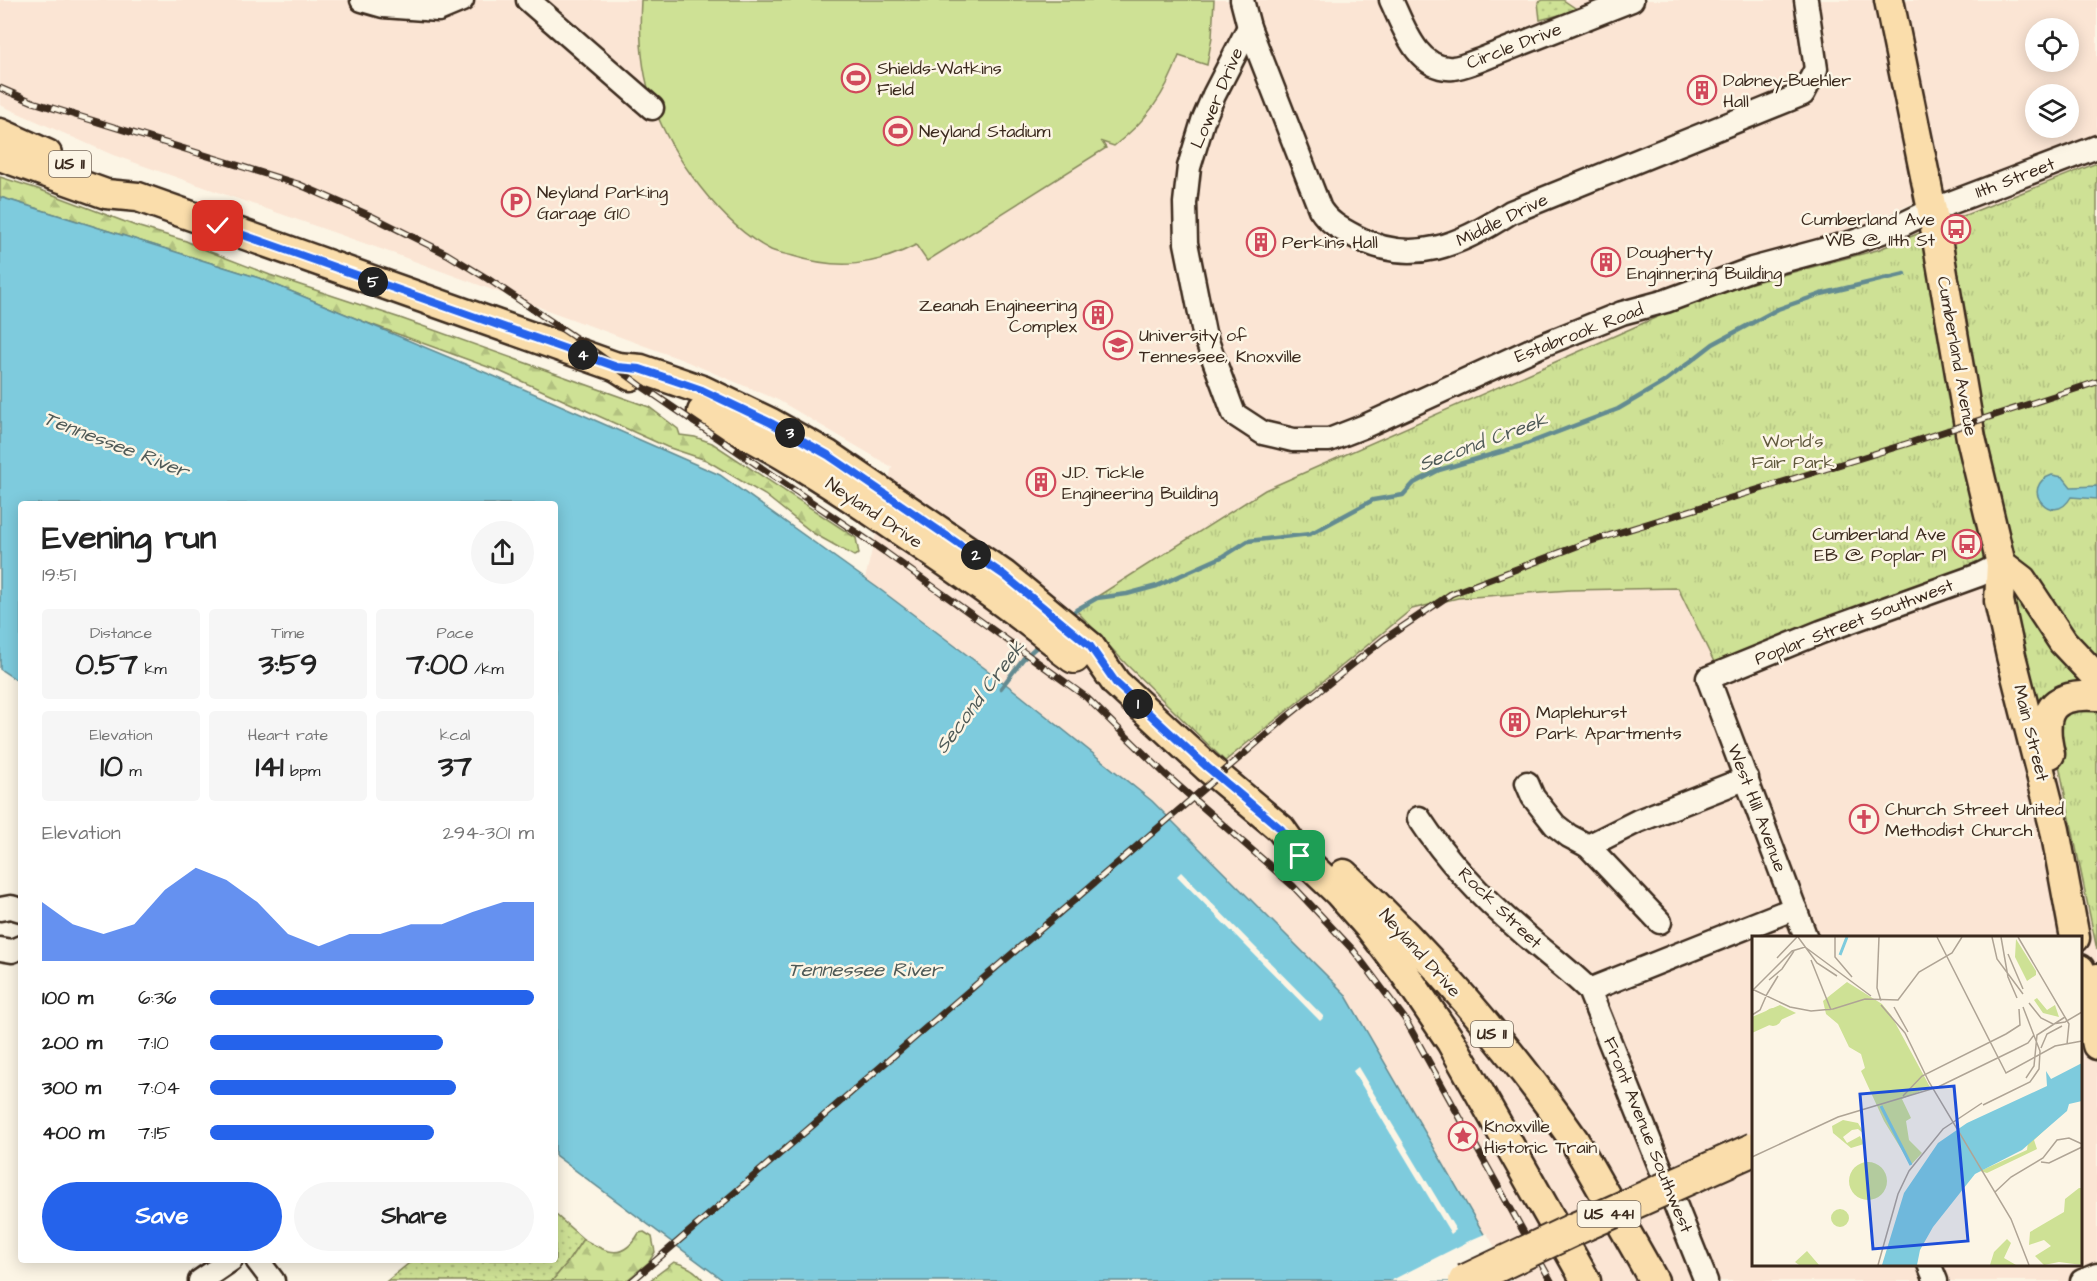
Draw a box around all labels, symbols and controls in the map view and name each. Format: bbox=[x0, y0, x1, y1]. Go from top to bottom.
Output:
street label: Circle Drive bbox=[1463, 16, 1565, 76]
map controls bbox=[2025, 18, 2079, 138]
button: locate bbox=[2025, 18, 2079, 72]
street label: Lower Drive bbox=[1185, 43, 1250, 152]
place label: Shields-Watkins Field bbox=[877, 56, 1002, 102]
sports icon: Shields-Watkins Field bbox=[840, 62, 872, 94]
place label: Dabney-Buehler Hall bbox=[1723, 68, 1851, 114]
building icon: Dabney-Buehler Hall bbox=[1686, 74, 1718, 106]
button: layers bbox=[2025, 84, 2079, 138]
sports icon: Neyland Stadium bbox=[882, 115, 914, 147]
place label: Neyland Stadium bbox=[919, 119, 1050, 145]
road number: US 11 bbox=[49, 151, 91, 177]
street label: 11th Street bbox=[1972, 151, 2059, 205]
place label: Neyland Parking Garage G10 bbox=[537, 180, 668, 227]
parking icon: Neyland Parking Garage G10 bbox=[500, 186, 532, 218]
street label: Middle Drive bbox=[1452, 187, 1552, 253]
pin bbox=[192, 200, 243, 251]
place label: Cumberland Ave WB @ 11th St bbox=[1801, 207, 1936, 253]
icon: check bbox=[201, 209, 234, 242]
bus stop icon: Cumberland Ave WB @ 11th St bbox=[1940, 213, 1972, 245]
building icon: Perkins Hall bbox=[1245, 226, 1277, 258]
place label: Perkins Hall bbox=[1282, 230, 1378, 255]
place label: Dougherty Enginnering Building bbox=[1627, 240, 1782, 287]
building icon: Dougherty Enginnering Building bbox=[1590, 246, 1622, 278]
pin: 5 bbox=[358, 267, 388, 297]
text: 5 bbox=[367, 271, 379, 293]
street label: Cumberland Avenue bbox=[1931, 274, 1983, 438]
place label: Zeanah Engineering Complex bbox=[919, 293, 1078, 339]
street label: Estabrook Road bbox=[1511, 297, 1647, 369]
building icon: Zeanah Engineering Complex bbox=[1082, 299, 1114, 331]
place label: University of Tennessee, Knoxville bbox=[1139, 323, 1302, 369]
school or university icon: University of Tennessee, Knoxville bbox=[1102, 329, 1134, 361]
pin: 4 bbox=[568, 340, 598, 370]
text: 4 bbox=[578, 344, 588, 366]
water label: Tennessee River bbox=[39, 404, 194, 486]
water label: Second Creek bbox=[1415, 406, 1552, 478]
pin: 3 bbox=[775, 418, 805, 448]
text: 3 bbox=[786, 422, 794, 444]
park label: World's Fair Park bbox=[1751, 429, 1835, 475]
place label: J.D. Tickle Engineering Building bbox=[1062, 460, 1218, 507]
building icon: J.D. Tickle Engineering Building bbox=[1025, 466, 1057, 498]
street label: Neyland Drive bbox=[820, 471, 928, 556]
text: Evening run bbox=[42, 515, 216, 561]
button: share bbox=[471, 521, 534, 584]
place label: Cumberland Ave EB @ Poplar Pl bbox=[1812, 522, 1946, 568]
bus stop icon: Cumberland Ave EB @ Poplar Pl bbox=[1951, 528, 1983, 560]
pin: 2 bbox=[961, 540, 991, 570]
text: 2 bbox=[971, 544, 981, 566]
text: 19:51 bbox=[42, 561, 76, 589]
street label: Poplar Street Southwest bbox=[1751, 572, 1958, 671]
text: Distance bbox=[90, 622, 152, 644]
text: Time bbox=[271, 622, 305, 644]
text: Pace bbox=[436, 622, 474, 644]
water label: Second Creek bbox=[928, 634, 1032, 759]
text: 0.57 bbox=[75, 644, 138, 686]
text: 3:59 bbox=[259, 644, 317, 686]
text: 7:00 bbox=[406, 644, 468, 686]
text: km bbox=[138, 658, 167, 680]
text: /km bbox=[468, 658, 504, 680]
street label: Main Street bbox=[2007, 682, 2055, 785]
pin: 1 bbox=[1123, 689, 1153, 719]
text: 1 bbox=[1137, 693, 1139, 715]
place label: Maplehurst Park Apartments bbox=[1536, 700, 1682, 746]
building icon: Maplehurst Park Apartments bbox=[1499, 706, 1531, 738]
text: Elevation bbox=[90, 724, 152, 746]
text: Heart rate bbox=[248, 724, 328, 746]
text: kcal bbox=[440, 724, 470, 746]
street label: West Hill Avenue bbox=[1721, 740, 1793, 876]
text: 10 bbox=[100, 746, 123, 788]
text: 141 bbox=[256, 746, 284, 788]
text: 37 bbox=[438, 746, 472, 788]
text: m bbox=[123, 760, 142, 782]
text: bpm bbox=[284, 760, 320, 782]
place label: Church Street United Methodist Church bbox=[1885, 797, 2064, 843]
church icon: Church Street United Methodist Church bbox=[1848, 803, 1880, 835]
text: Elevation bbox=[42, 819, 121, 847]
text: 294–301 m bbox=[442, 819, 534, 847]
pin bbox=[1274, 830, 1325, 881]
icon: arrive bbox=[1283, 839, 1316, 872]
street label: Rock Street bbox=[1452, 861, 1548, 955]
street label: Neyland Drive bbox=[1373, 903, 1467, 1004]
inset map bbox=[1752, 936, 2082, 1266]
water label: Tennessee River bbox=[788, 956, 944, 984]
text: 100 m bbox=[42, 984, 93, 1012]
text: 6:36 bbox=[138, 984, 177, 1012]
road number: US 11 bbox=[1471, 1021, 1513, 1047]
text: 200 m bbox=[42, 1029, 102, 1057]
text: 7:10 bbox=[138, 1029, 169, 1057]
street label: Front Avenue Southwest bbox=[1597, 1033, 1699, 1237]
text: 300 m bbox=[42, 1074, 101, 1102]
text: 7:04 bbox=[138, 1074, 180, 1102]
place label: Knoxville Historic Train bbox=[1484, 1114, 1597, 1160]
text: 400 m bbox=[42, 1119, 104, 1147]
text: 7:15 bbox=[138, 1119, 170, 1147]
place icon: Knoxville Historic Train bbox=[1447, 1120, 1479, 1152]
button: Save bbox=[42, 1182, 282, 1251]
button: Share bbox=[294, 1182, 534, 1251]
road number: US 441 bbox=[1578, 1201, 1640, 1227]

